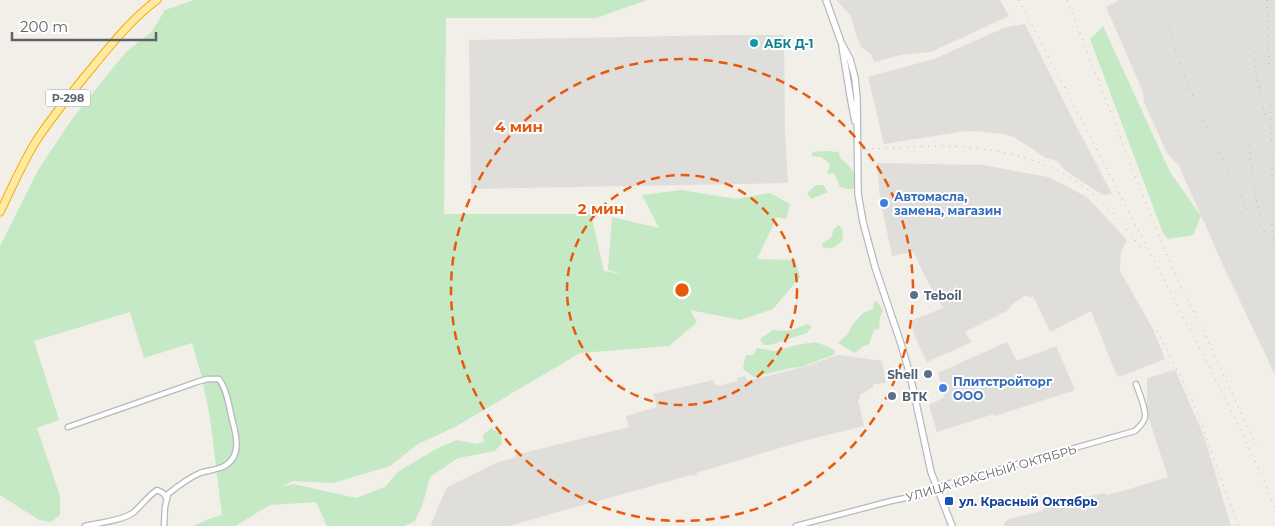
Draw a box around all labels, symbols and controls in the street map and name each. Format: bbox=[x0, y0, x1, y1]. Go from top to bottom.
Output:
scale bar bbox=[12, 10, 156, 42]
text: 200 m bbox=[20, 17, 68, 36]
place label: АБК Д-1 bbox=[764, 36, 813, 51]
marker: АБК Д-1 bbox=[748, 37, 760, 49]
road number: Р-298 bbox=[46, 90, 90, 106]
text: 4 мин bbox=[495, 117, 543, 136]
place label: Автомасла, замена, магазин bbox=[894, 189, 1002, 218]
marker: Автомасла, замена, магазин bbox=[878, 197, 890, 209]
text: 2 мин bbox=[578, 199, 624, 218]
centre of rings bbox=[673, 281, 691, 299]
place label: Teboil bbox=[924, 288, 962, 303]
marker: Teboil bbox=[908, 289, 920, 301]
place label: Shell bbox=[887, 367, 918, 382]
marker: Shell bbox=[922, 368, 934, 380]
place label: Плитстройторг ООО bbox=[953, 374, 1053, 403]
marker: Плитстройторг ООО bbox=[937, 382, 949, 394]
place label: ВТК bbox=[902, 389, 927, 404]
marker: ВТК bbox=[886, 390, 898, 402]
street label: УЛИЦА КРАСНЫЙ ОКТЯБРЬ bbox=[904, 441, 1078, 505]
place label: ул. Красный Октябрь bbox=[958, 494, 1098, 509]
marker: ул. Красный Октябрь bbox=[943, 495, 955, 507]

